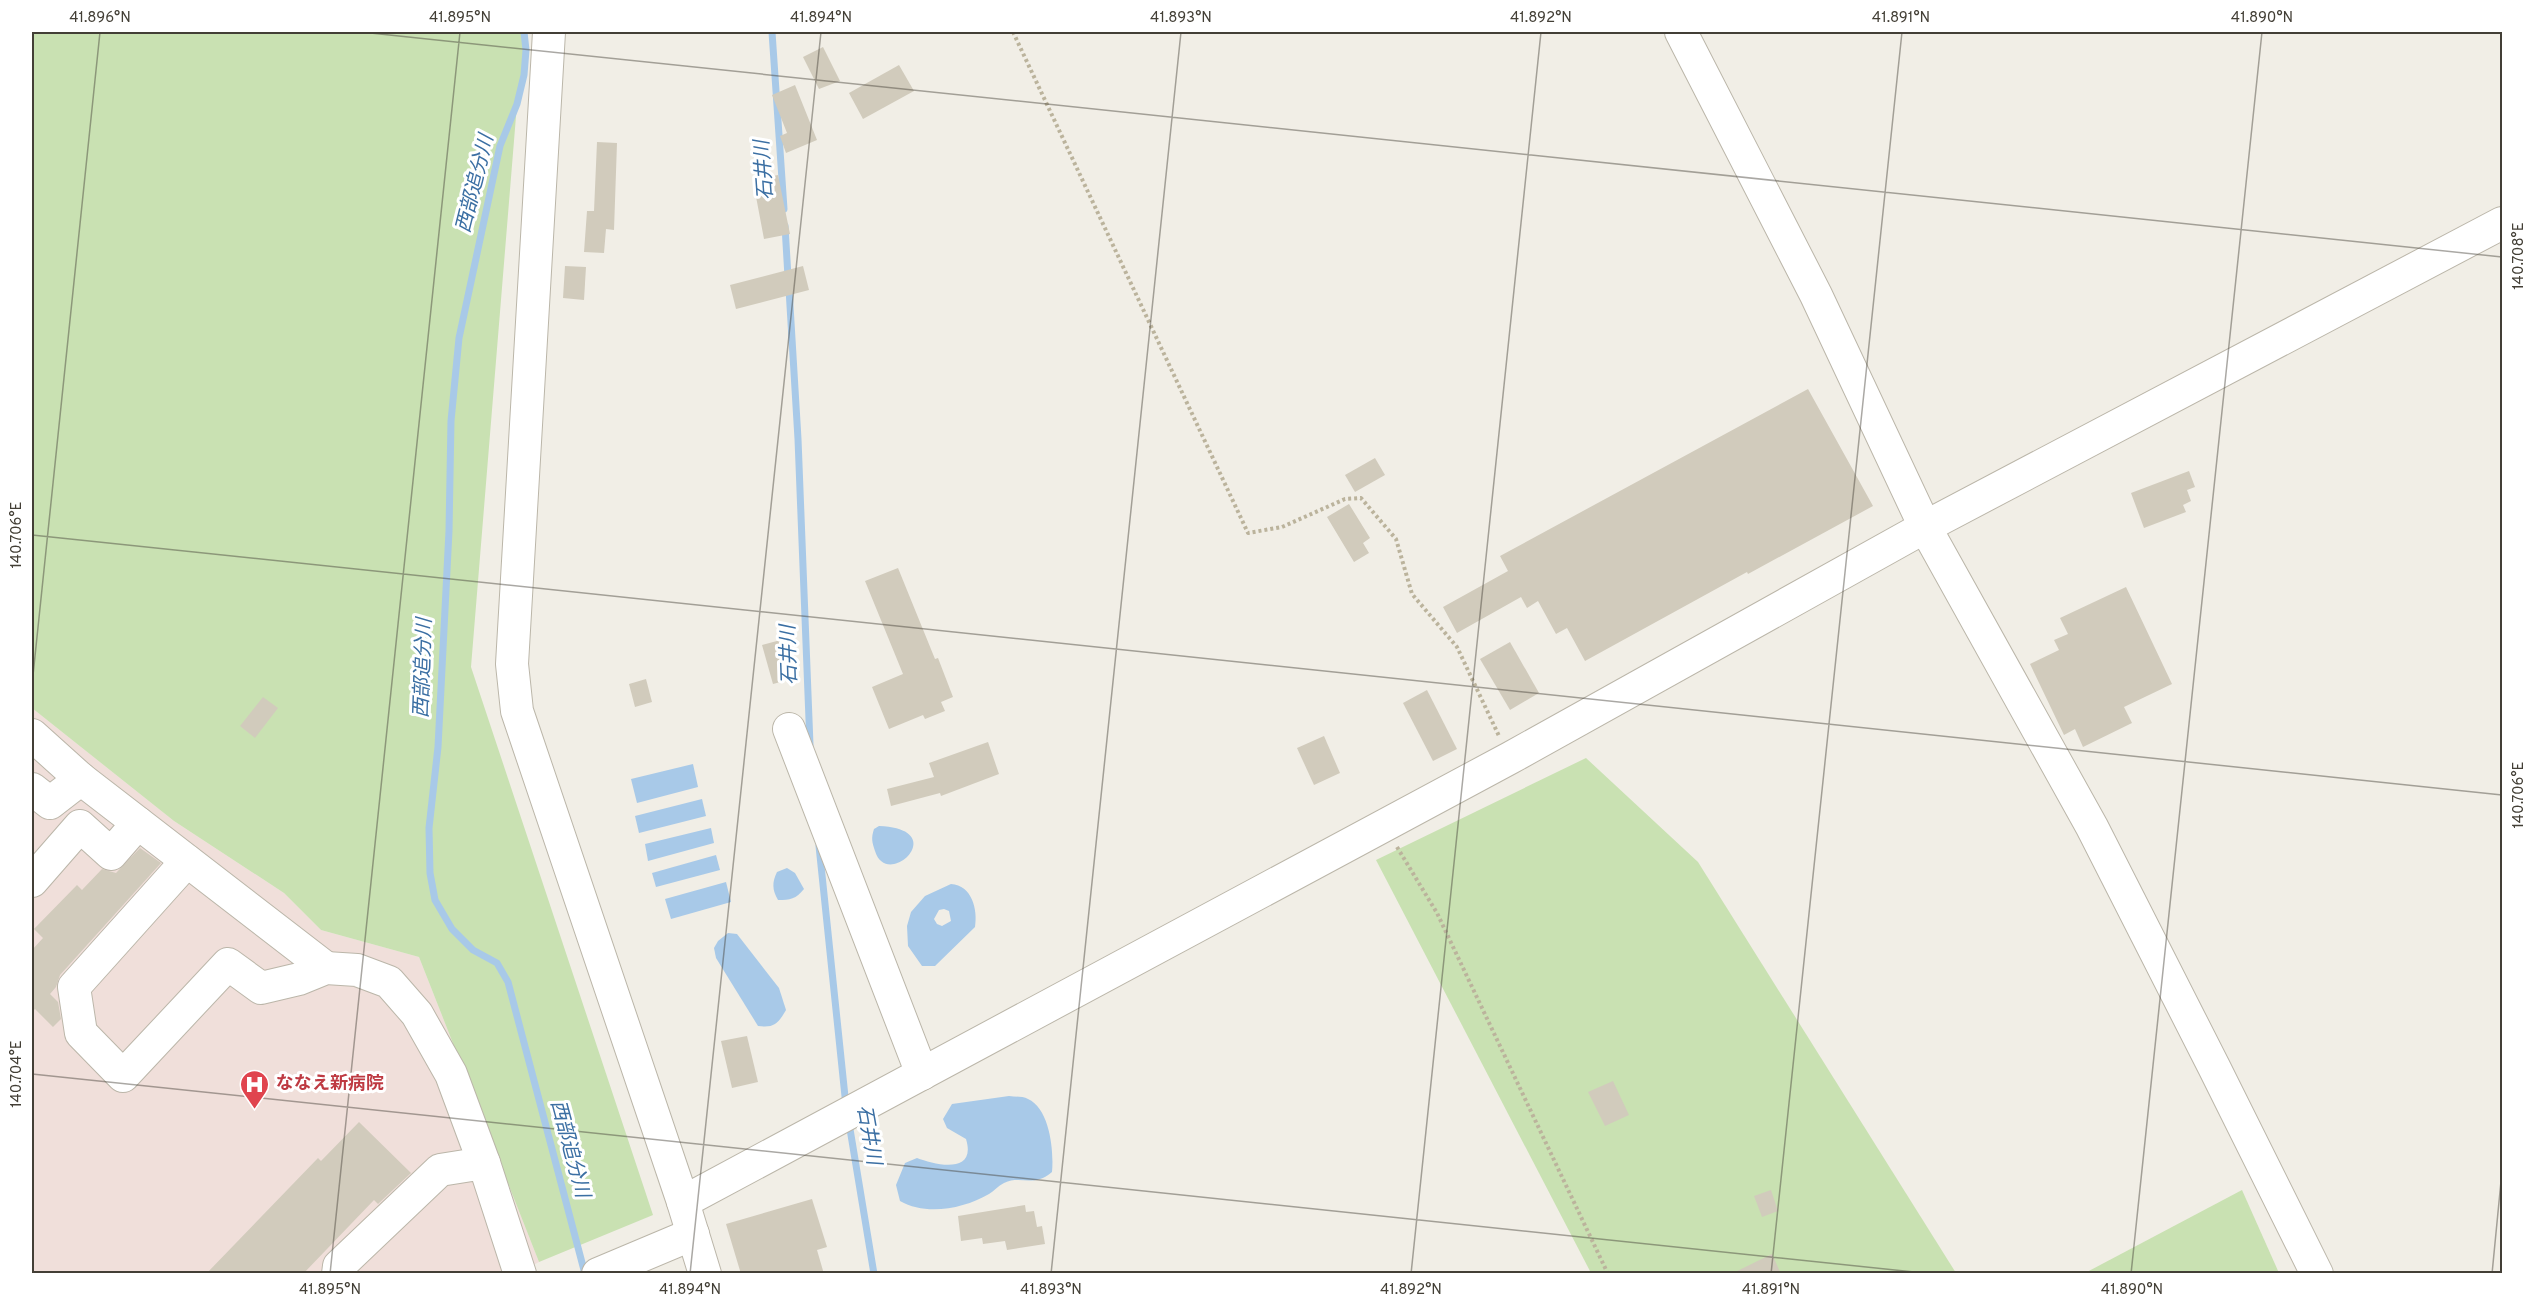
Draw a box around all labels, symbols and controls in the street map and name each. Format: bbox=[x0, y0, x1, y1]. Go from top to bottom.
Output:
text: 41.896°N bbox=[69, 9, 131, 28]
text: 41.895°N bbox=[429, 9, 491, 28]
text: 41.894°N bbox=[790, 9, 852, 28]
text: 41.893°N bbox=[1150, 9, 1212, 28]
text: 41.892°N bbox=[1510, 9, 1572, 28]
text: 41.891°N bbox=[1872, 9, 1930, 28]
text: 41.890°N bbox=[2231, 9, 2293, 28]
water label: 西部追分川 bbox=[451, 130, 501, 236]
water label: 石井川 bbox=[750, 137, 780, 201]
text: 140.708°E bbox=[2510, 222, 2529, 290]
text: 140.706°E bbox=[8, 501, 27, 569]
water label: 西部追分川 bbox=[409, 616, 439, 718]
water label: 石井川 bbox=[776, 623, 804, 685]
text: 140.706°E bbox=[2510, 761, 2529, 829]
text: 140.704°E bbox=[8, 1040, 27, 1108]
hospital icon: ななえ新病院 bbox=[239, 1068, 271, 1110]
place label: ななえ新病院 bbox=[276, 1073, 384, 1096]
water label: 西部追分川 bbox=[544, 1097, 595, 1203]
water label: 石井川 bbox=[850, 1103, 886, 1169]
text: 41.895°N bbox=[299, 1281, 361, 1300]
text: 41.894°N bbox=[659, 1281, 721, 1300]
text: 41.893°N bbox=[1020, 1281, 1082, 1300]
text: 41.892°N bbox=[1380, 1281, 1442, 1300]
text: 41.891°N bbox=[1742, 1281, 1800, 1300]
text: 41.890°N bbox=[2101, 1281, 2163, 1300]

